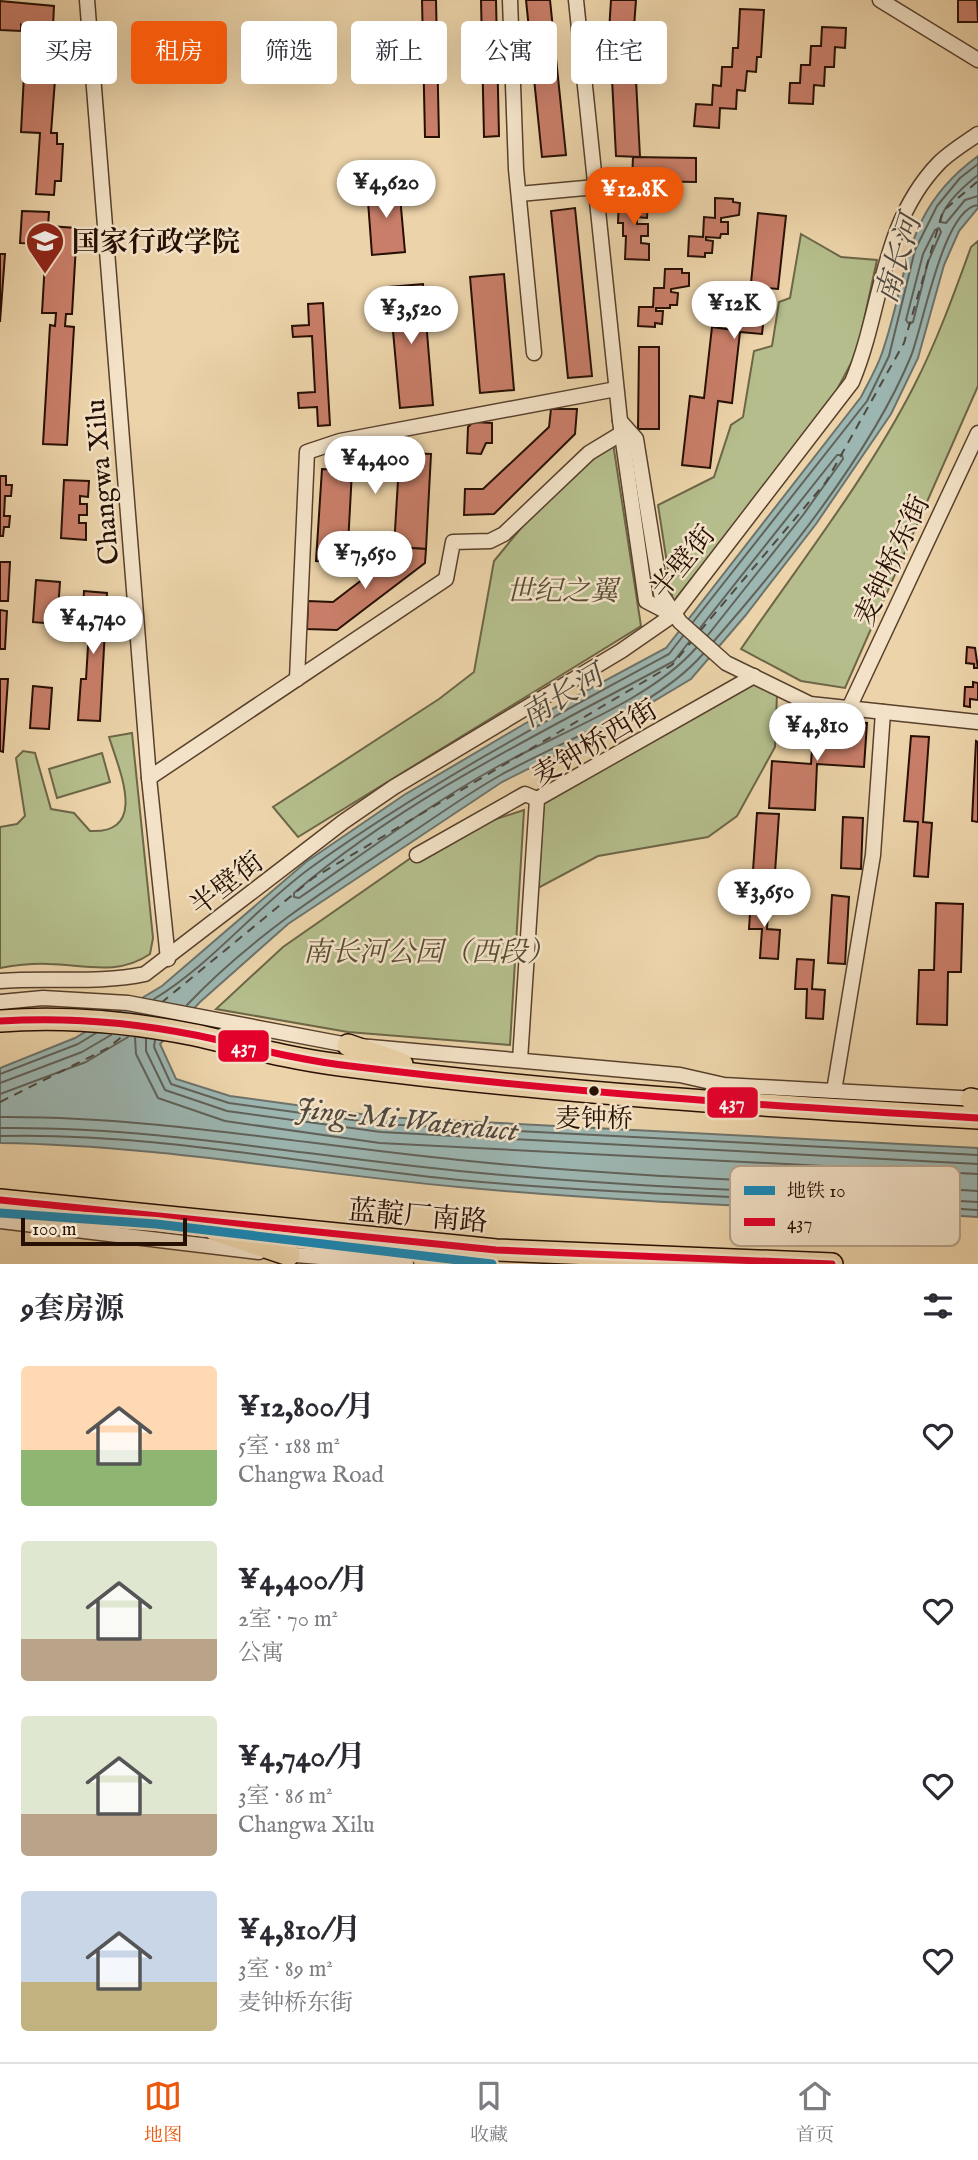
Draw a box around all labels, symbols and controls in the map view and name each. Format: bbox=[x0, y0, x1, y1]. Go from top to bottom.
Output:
chip: 买房 bbox=[21, 21, 117, 84]
chip: 租房 bbox=[131, 21, 227, 84]
chip: 筛选 bbox=[241, 21, 337, 84]
chip: 新上 bbox=[351, 21, 447, 84]
chip: 公寓 bbox=[461, 21, 557, 84]
chip: 住宅 bbox=[571, 21, 667, 84]
pin: ¥4,620 bbox=[329, 160, 443, 220]
text: ¥4,620 bbox=[353, 168, 419, 197]
pin: ¥12.8K bbox=[577, 168, 691, 227]
text: ¥12.8K bbox=[601, 175, 667, 204]
water label: 南长河 bbox=[869, 206, 933, 308]
school or university icon: 国家行政学院 bbox=[24, 220, 66, 275]
place label: 国家行政学院 bbox=[72, 226, 240, 261]
pin: ¥12K bbox=[693, 282, 775, 341]
pin: ¥3,520 bbox=[354, 286, 468, 346]
text: ¥12K bbox=[708, 289, 760, 318]
text: ¥3,520 bbox=[380, 294, 442, 323]
street label: Changwa Xilu bbox=[79, 397, 128, 566]
pin: ¥4,400 bbox=[318, 436, 432, 496]
text: ¥4,400 bbox=[340, 444, 410, 473]
street label: 麦钟桥东街 bbox=[848, 490, 939, 632]
street label: 半壁街 bbox=[644, 519, 724, 606]
pin: ¥7,650 bbox=[308, 532, 422, 591]
text: ¥7,650 bbox=[334, 539, 396, 568]
park label: 世纪之翼 bbox=[506, 575, 621, 610]
pin: ¥4,740 bbox=[36, 596, 150, 656]
text: ¥4,740 bbox=[60, 604, 126, 633]
water label: 南长河 bbox=[515, 656, 616, 737]
street label: 麦钟桥西街 bbox=[526, 693, 664, 795]
pin: ¥4,810 bbox=[760, 704, 874, 763]
text: ¥4,810 bbox=[785, 711, 849, 740]
street label: 半壁街 bbox=[184, 845, 271, 925]
pin: ¥3,650 bbox=[707, 870, 821, 929]
text: ¥3,650 bbox=[734, 877, 794, 906]
park label: 南长河公园（西段） bbox=[303, 936, 555, 971]
line badge: 437 bbox=[217, 1029, 270, 1063]
text: 437 bbox=[231, 1036, 257, 1060]
marker: 麦钟桥 bbox=[587, 1084, 601, 1098]
line badge: 437 bbox=[706, 1086, 759, 1119]
water label: Jing-Mi Waterduct bbox=[294, 1090, 521, 1152]
text: 437 bbox=[719, 1092, 745, 1116]
place label: 麦钟桥 bbox=[555, 1103, 633, 1136]
legend bbox=[730, 1166, 960, 1246]
text: 地铁 10 bbox=[787, 1180, 845, 1204]
street label: 蓝靛厂南路 bbox=[347, 1194, 489, 1241]
text: 437 bbox=[787, 1212, 812, 1236]
scale bar bbox=[21, 1215, 187, 1247]
text: 100 m bbox=[32, 1218, 76, 1242]
icon: filters bbox=[919, 1287, 957, 1325]
text: 9套房源 bbox=[21, 1291, 124, 1329]
text: ¥12,800/月 bbox=[238, 1389, 375, 1427]
icon: home bbox=[77, 1394, 161, 1478]
icon: heart bbox=[919, 1417, 957, 1455]
text: 5室 · 188 m² bbox=[238, 1432, 340, 1461]
text: Changwa Road bbox=[238, 1461, 384, 1490]
text: ¥4,400/月 bbox=[238, 1562, 368, 1600]
icon: home bbox=[77, 1569, 161, 1653]
icon: heart bbox=[919, 1592, 957, 1630]
text: 2室 · 70 m² bbox=[238, 1605, 338, 1634]
text: 公寓 bbox=[238, 1639, 284, 1668]
text: ¥4,740/月 bbox=[238, 1739, 365, 1777]
icon: home bbox=[77, 1744, 161, 1828]
icon: heart bbox=[919, 1767, 957, 1805]
text: 3室 · 86 m² bbox=[238, 1782, 333, 1811]
text: Changwa Xilu bbox=[238, 1811, 375, 1840]
text: ¥4,810/月 bbox=[238, 1912, 361, 1950]
icon: home bbox=[77, 1919, 161, 2003]
icon: heart bbox=[919, 1942, 957, 1980]
text: 3室 · 89 m² bbox=[238, 1955, 333, 1984]
text: 麦钟桥东街 bbox=[238, 1989, 353, 2018]
tab: 地图 bbox=[144, 2077, 182, 2148]
tab: 收藏 bbox=[470, 2077, 508, 2148]
tab: 首页 bbox=[796, 2077, 834, 2148]

